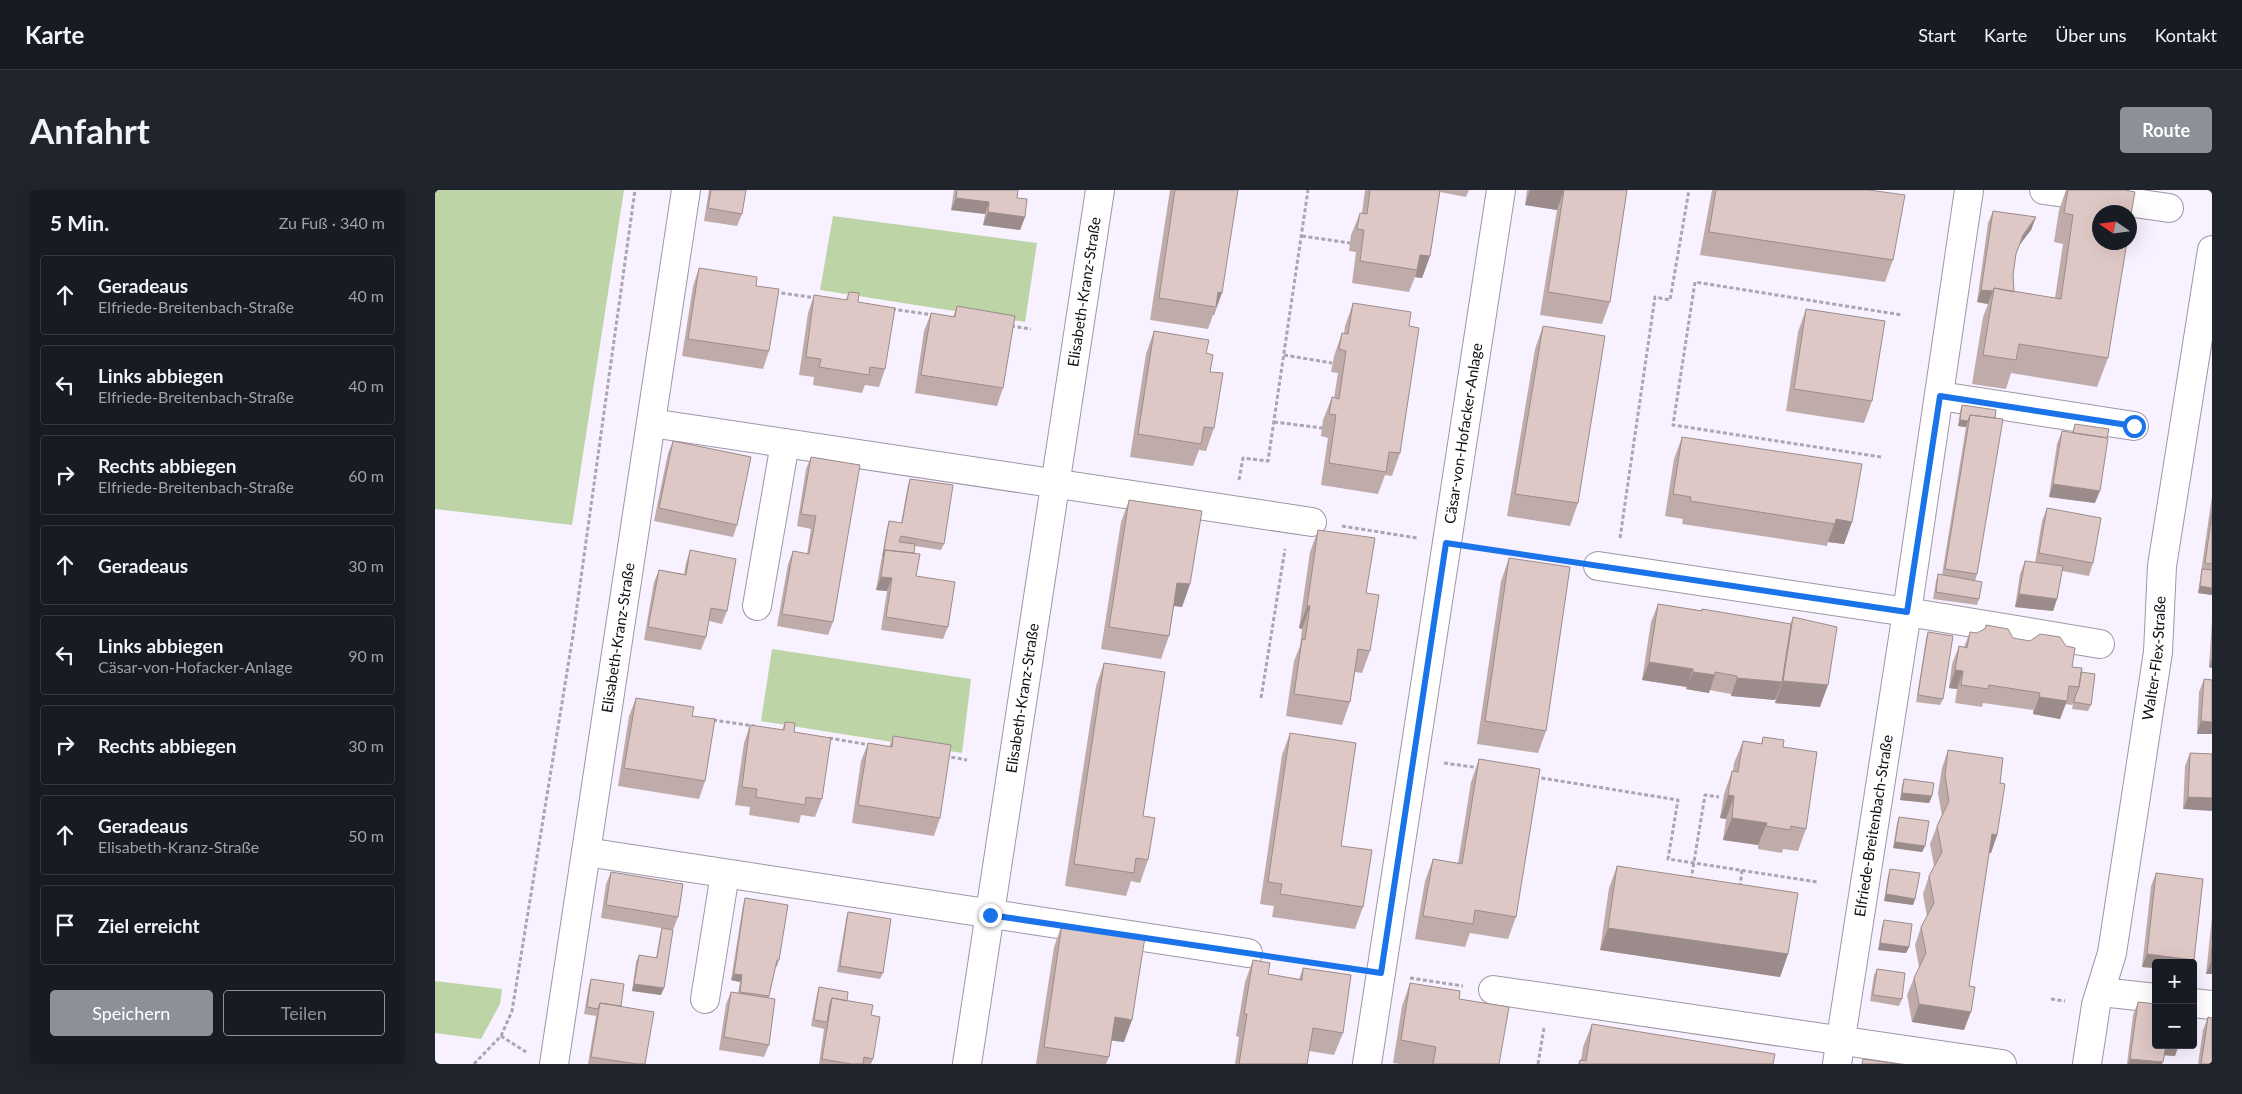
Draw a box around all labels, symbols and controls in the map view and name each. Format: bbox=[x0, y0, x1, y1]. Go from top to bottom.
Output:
text: Karte bbox=[25, 20, 84, 49]
text: Start bbox=[1918, 24, 1956, 46]
text: Karte bbox=[1984, 24, 2027, 46]
text: Über uns bbox=[2055, 24, 2127, 46]
text: Kontakt bbox=[2155, 24, 2217, 46]
button: Route bbox=[2120, 107, 2212, 153]
text: Anfahrt bbox=[30, 109, 150, 151]
north arrow bbox=[2092, 205, 2137, 250]
text: 5 Min. bbox=[50, 210, 109, 235]
text: Zu Fuß · 340 m bbox=[279, 213, 385, 232]
street label: Elisabeth-Kranz-Straße bbox=[1063, 215, 1104, 368]
text: Geradeaus bbox=[98, 274, 188, 297]
icon: ahead bbox=[51, 281, 79, 309]
text: 40 m bbox=[348, 286, 384, 305]
text: Elfriede-Breitenbach-Straße bbox=[98, 297, 294, 316]
street label: Cäsar-von-Hofacker-Anlage bbox=[1440, 342, 1485, 525]
text: Links abbiegen bbox=[98, 364, 223, 387]
icon: left bbox=[51, 371, 79, 399]
text: 40 m bbox=[348, 376, 384, 395]
text: Elfriede-Breitenbach-Straße bbox=[98, 387, 294, 406]
route start bbox=[2123, 415, 2146, 438]
text: Rechts abbiegen bbox=[98, 454, 236, 477]
icon: right bbox=[51, 461, 79, 489]
text: 60 m bbox=[348, 466, 384, 485]
text: Elfriede-Breitenbach-Straße bbox=[98, 477, 294, 496]
icon: ahead bbox=[51, 551, 79, 579]
text: Geradeaus bbox=[98, 554, 188, 577]
text: 30 m bbox=[348, 556, 384, 575]
street label: Elisabeth-Kranz-Straße bbox=[597, 561, 638, 714]
street label: Walter-Flex-Straße bbox=[2138, 596, 2169, 721]
street label: Elisabeth-Kranz-Straße bbox=[1001, 622, 1042, 774]
text: Links abbiegen bbox=[98, 634, 223, 657]
icon: left bbox=[51, 641, 79, 669]
text: 90 m bbox=[348, 646, 384, 665]
text: Cäsar-von-Hofacker-Anlage bbox=[98, 657, 293, 676]
icon: right bbox=[51, 731, 79, 759]
street label: Elfriede-Breitenbach-Straße bbox=[1850, 733, 1896, 918]
text: Rechts abbiegen bbox=[98, 734, 236, 757]
text: 30 m bbox=[348, 736, 384, 755]
text: Geradeaus bbox=[98, 814, 188, 837]
icon: ahead bbox=[51, 821, 79, 849]
text: 50 m bbox=[348, 826, 384, 845]
text: Elisabeth-Kranz-Straße bbox=[98, 837, 259, 856]
route end bbox=[979, 904, 1002, 927]
icon: arrive bbox=[51, 911, 79, 939]
text: Ziel erreicht bbox=[98, 914, 200, 937]
map controls bbox=[2152, 959, 2197, 1049]
button: + bbox=[2152, 959, 2197, 1004]
button: Speichern bbox=[50, 990, 213, 1036]
button: Teilen bbox=[223, 990, 385, 1036]
button: − bbox=[2152, 1004, 2197, 1049]

